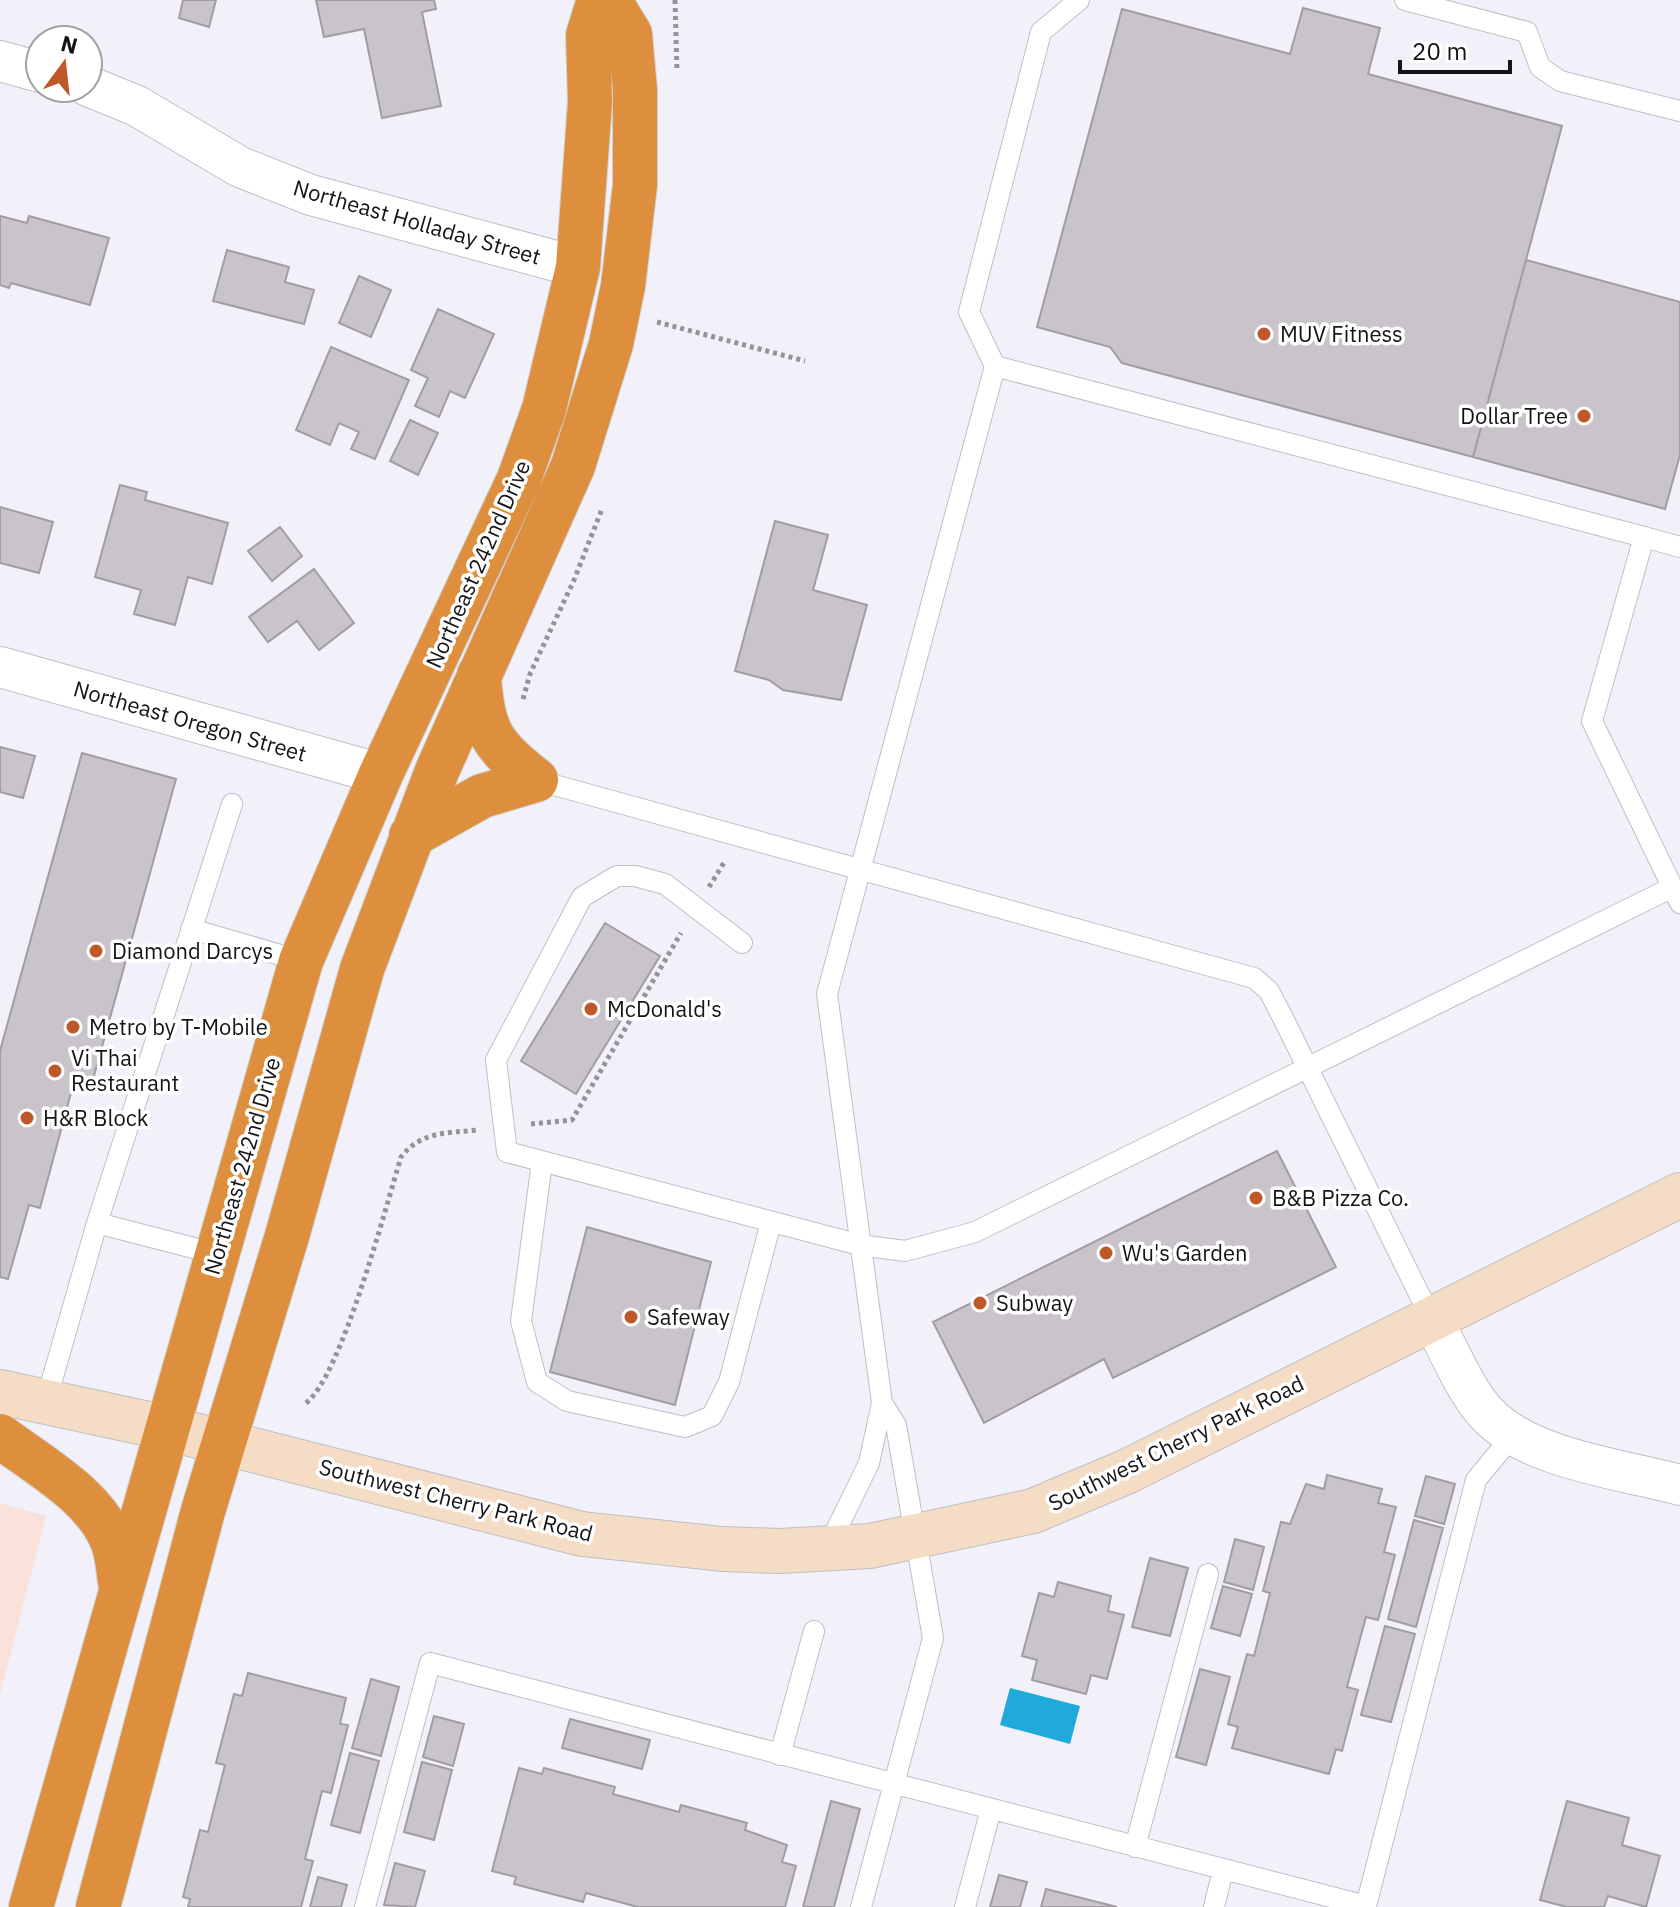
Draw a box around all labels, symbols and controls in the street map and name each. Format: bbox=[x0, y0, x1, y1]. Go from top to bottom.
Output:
north arrow bbox=[24, 24, 104, 104]
scale bar bbox=[1400, 24, 1510, 74]
text: N bbox=[58, 28, 81, 60]
text: 20 m bbox=[1412, 35, 1467, 67]
street label: Northeast Holladay Street bbox=[290, 172, 544, 271]
place label: MUV Fitness bbox=[1280, 319, 1403, 348]
marker: MUV Fitness bbox=[1255, 325, 1273, 343]
place label: Dollar Tree bbox=[1460, 401, 1568, 430]
marker: Dollar Tree bbox=[1575, 407, 1593, 425]
street label: Northeast 242nd Drive bbox=[419, 455, 536, 672]
street label: Northeast Oregon Street bbox=[70, 673, 310, 768]
place label: Diamond Darcys bbox=[112, 936, 273, 965]
marker: Diamond Darcys bbox=[87, 942, 105, 960]
place label: McDonald's bbox=[607, 994, 722, 1023]
marker: McDonald's bbox=[582, 1000, 600, 1018]
place label: Metro by T-Mobile bbox=[89, 1012, 268, 1041]
marker: Metro by T-Mobile bbox=[64, 1018, 82, 1036]
place label: Vi Thai Restaurant bbox=[71, 1043, 179, 1097]
street label: Northeast 242nd Drive bbox=[197, 1054, 286, 1278]
marker: Vi Thai Restaurant bbox=[46, 1062, 64, 1080]
place label: H&R Block bbox=[43, 1103, 149, 1132]
marker: H&R Block bbox=[18, 1109, 36, 1127]
place label: B&B Pizza Co. bbox=[1272, 1183, 1409, 1212]
marker: B&B Pizza Co. bbox=[1247, 1189, 1265, 1207]
place label: Wu's Garden bbox=[1122, 1238, 1248, 1267]
marker: Wu's Garden bbox=[1097, 1244, 1115, 1262]
place label: Subway bbox=[996, 1288, 1073, 1317]
marker: Subway bbox=[971, 1294, 989, 1312]
place label: Safeway bbox=[647, 1302, 730, 1331]
marker: Safeway bbox=[622, 1308, 640, 1326]
street label: Southwest Cherry Park Road bbox=[1043, 1368, 1308, 1517]
street label: Southwest Cherry Park Road bbox=[316, 1451, 596, 1548]

